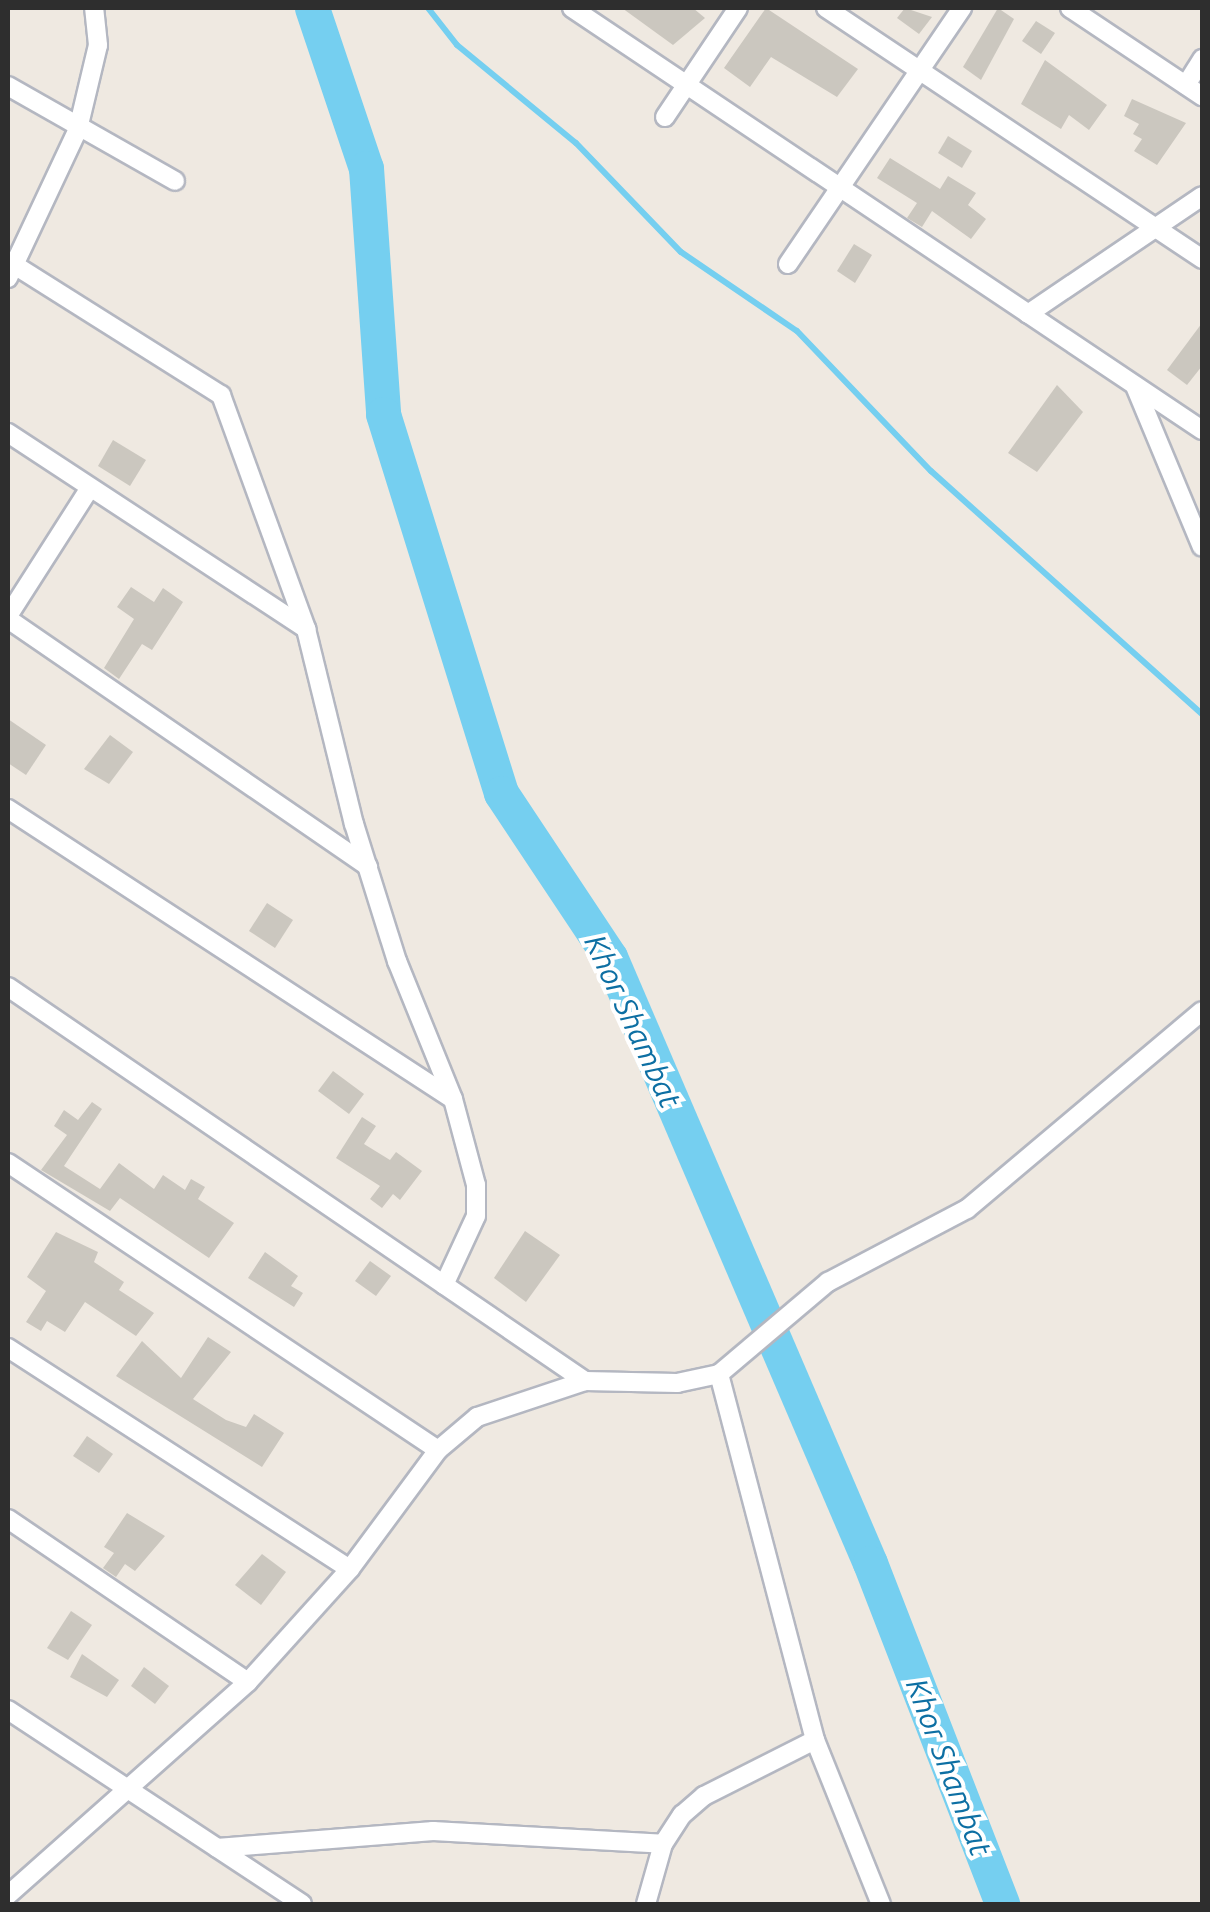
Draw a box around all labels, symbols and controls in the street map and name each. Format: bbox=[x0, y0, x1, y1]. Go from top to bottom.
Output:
water label: Khor Shambat bbox=[577, 929, 689, 1113]
water label: Khor Shambat bbox=[899, 1673, 999, 1861]

